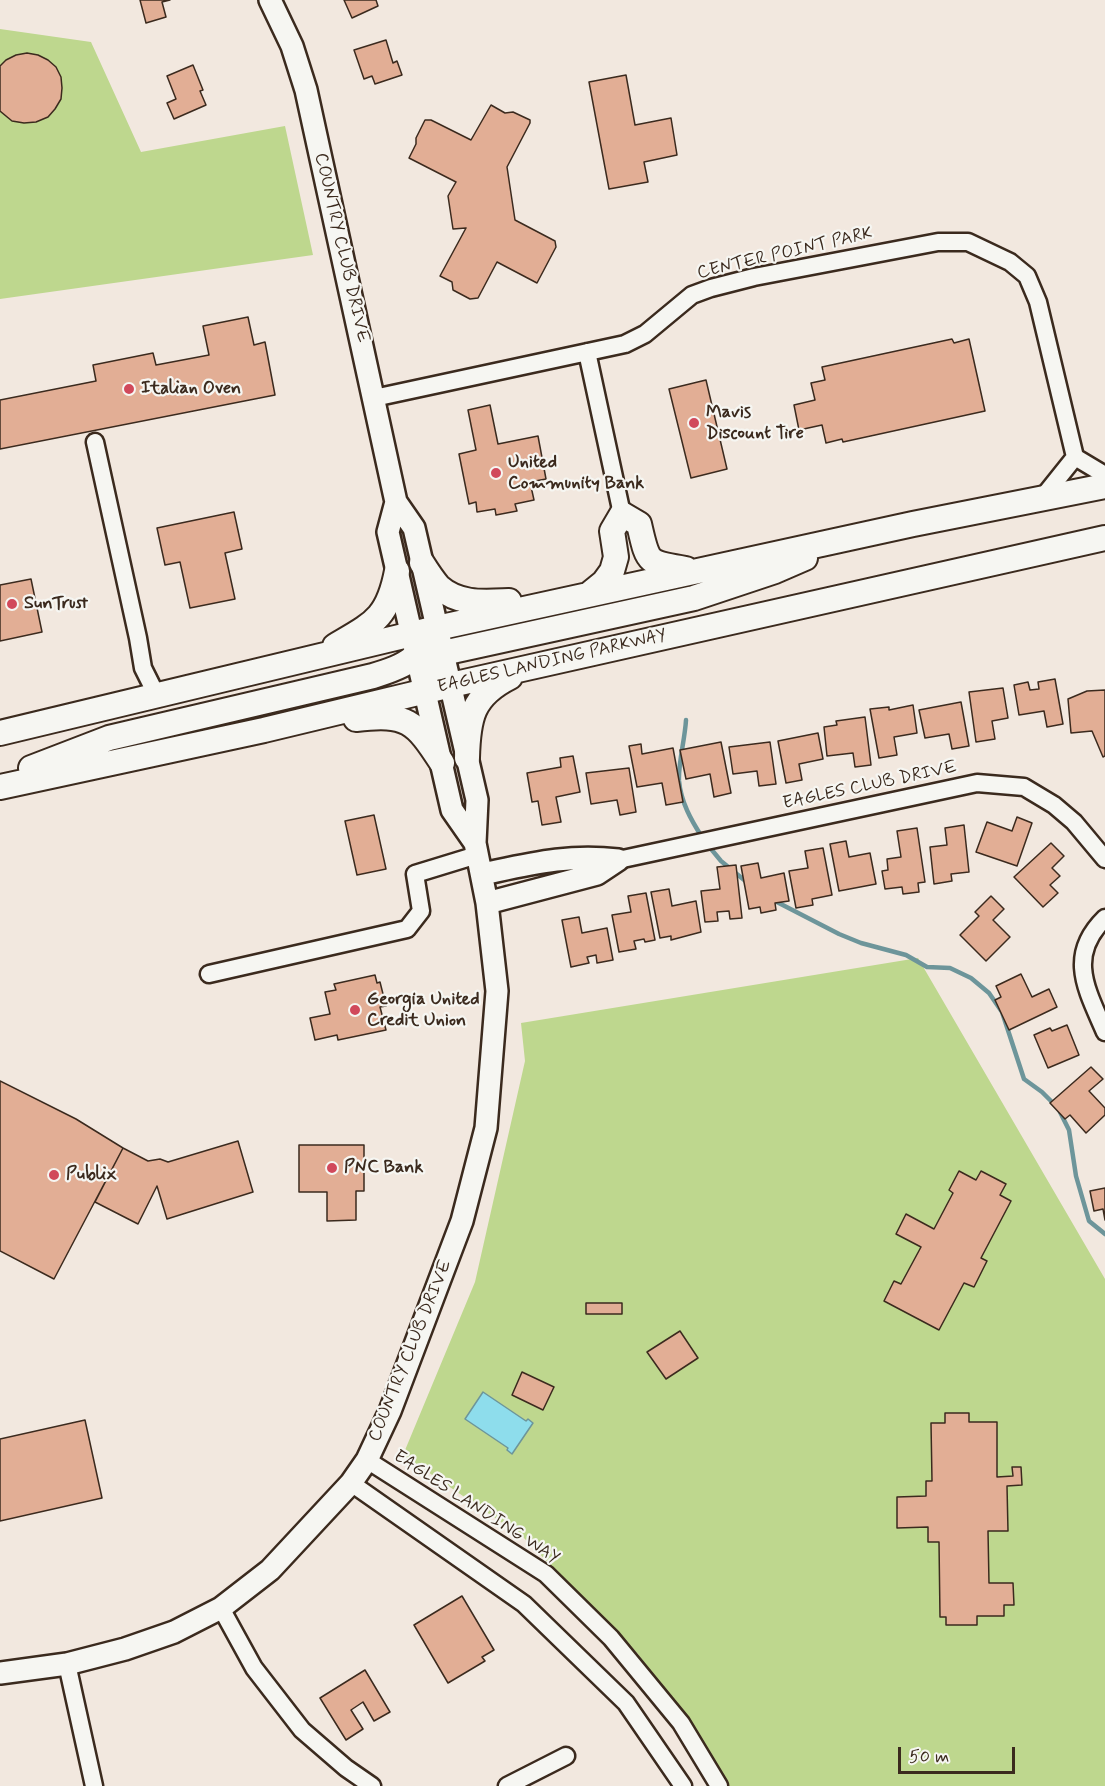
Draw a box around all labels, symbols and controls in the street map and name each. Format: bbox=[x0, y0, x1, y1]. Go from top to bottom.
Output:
street label: COUNTRY CLUB DRIVE bbox=[309, 151, 373, 345]
street label: CENTER POINT PARK bbox=[695, 223, 875, 285]
place label: Italian Oven bbox=[141, 378, 241, 400]
marker: Italian Oven bbox=[122, 382, 136, 396]
place label: Mavis Discount Tire bbox=[706, 402, 804, 444]
marker: Mavis Discount Tire bbox=[687, 416, 701, 430]
place label: United Community Bank bbox=[508, 452, 644, 494]
marker: United Community Bank bbox=[489, 466, 503, 480]
place label: SunTrust bbox=[24, 593, 88, 615]
marker: SunTrust bbox=[5, 597, 19, 611]
street label: EAGLES LANDING PARKWAY bbox=[435, 625, 669, 699]
street label: EAGLES CLUB DRIVE bbox=[781, 757, 959, 815]
place label: Georgia United Credit Union bbox=[367, 989, 480, 1032]
marker: Georgia United Credit Union bbox=[348, 1003, 362, 1017]
place label: PNC Bank bbox=[344, 1157, 423, 1179]
marker: PNC Bank bbox=[325, 1161, 339, 1175]
place label: Publix bbox=[66, 1164, 117, 1186]
marker: Publix bbox=[47, 1168, 61, 1182]
street label: COUNTRY CLUB DRIVE bbox=[365, 1257, 457, 1445]
street label: EAGLES LANDING WAY bbox=[389, 1446, 563, 1570]
scale bar bbox=[901, 1735, 1018, 1773]
text: 50 m bbox=[909, 1745, 949, 1769]

